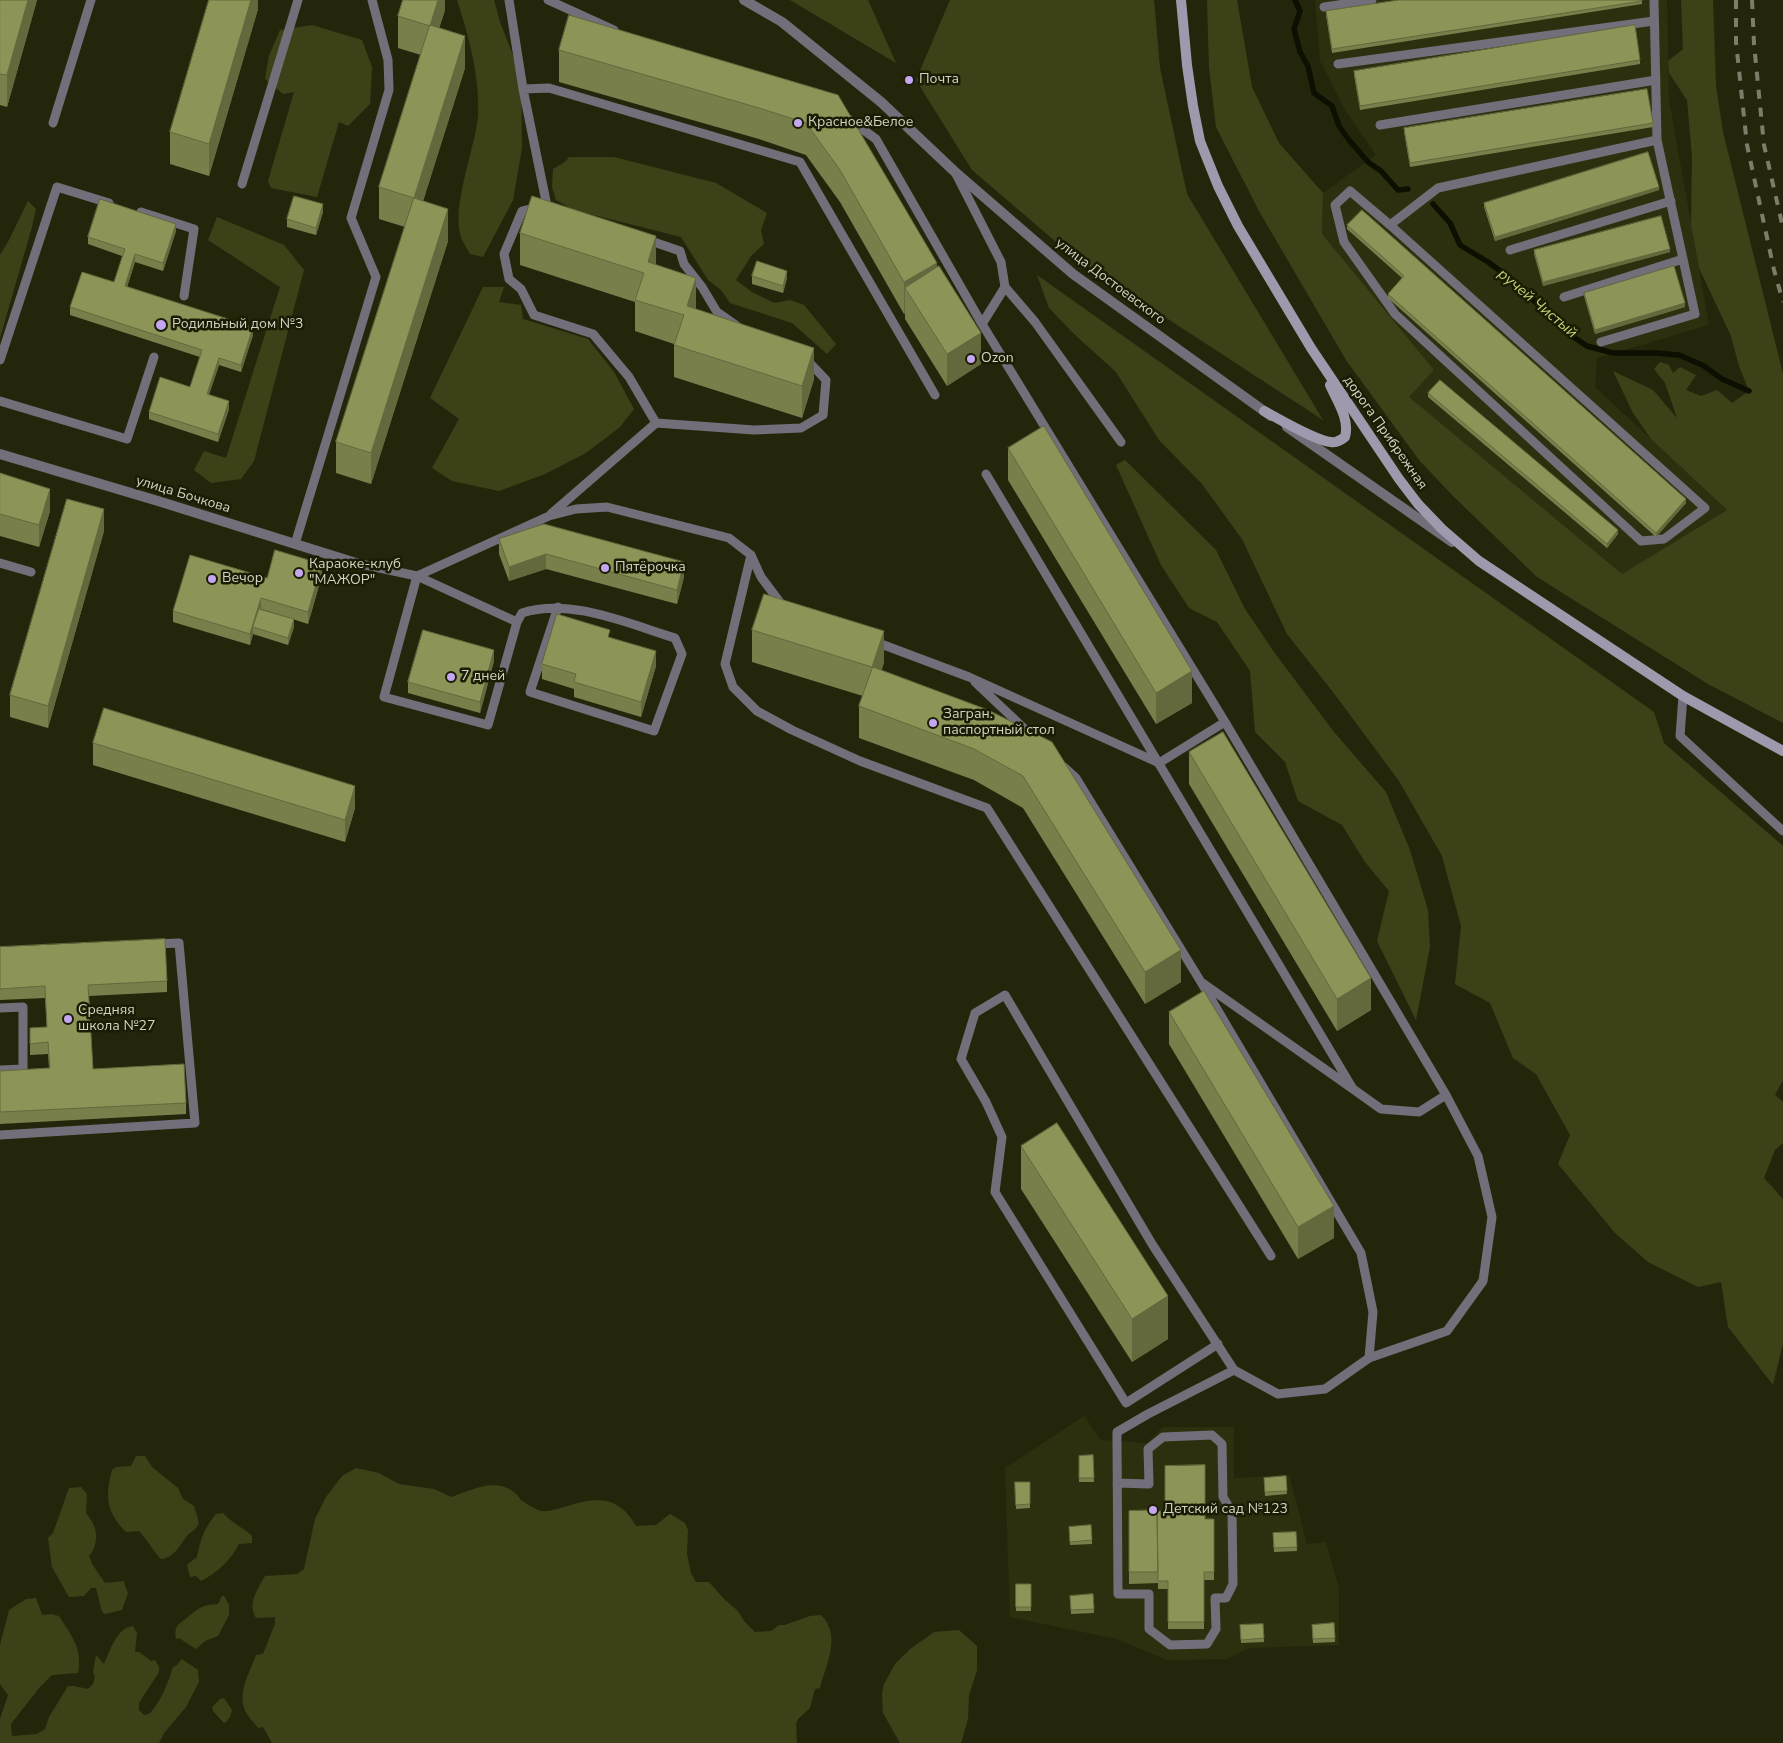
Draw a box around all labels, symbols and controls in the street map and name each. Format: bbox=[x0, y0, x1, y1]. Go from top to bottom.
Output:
place label: Почта bbox=[919, 72, 959, 88]
marker: Почта bbox=[903, 74, 915, 86]
place label: Красное&Белое bbox=[808, 115, 913, 131]
marker: Красное&Белое bbox=[792, 117, 804, 129]
street label: улица Достоевского bbox=[1052, 235, 1168, 329]
water label: ручей Чистый bbox=[1494, 266, 1580, 342]
place label: Родильный дом №3 bbox=[172, 317, 303, 333]
marker: Родильный дом №3 bbox=[154, 318, 168, 332]
place label: Ozon bbox=[981, 351, 1014, 367]
marker: Ozon bbox=[965, 353, 977, 365]
street label: дорога Прибрежная bbox=[1339, 373, 1431, 493]
street label: улица Бочкова bbox=[134, 473, 232, 517]
place label: Караоке-клуб "МАЖОР" bbox=[309, 557, 401, 590]
place label: Пятёрочка bbox=[615, 560, 686, 576]
marker: Пятёрочка bbox=[599, 562, 611, 574]
marker: Караоке-клуб "МАЖОР" bbox=[293, 567, 305, 579]
place label: Вечор bbox=[222, 571, 263, 587]
marker: Вечор bbox=[206, 573, 218, 585]
place label: 7 дней bbox=[461, 669, 505, 685]
marker: 7 дней bbox=[445, 671, 457, 683]
place label: Загран. паспортный стол bbox=[943, 707, 1055, 740]
marker: Загран. паспортный стол bbox=[927, 717, 939, 729]
place label: Средняя школа №27 bbox=[78, 1003, 155, 1036]
marker: Средняя школа №27 bbox=[62, 1013, 74, 1025]
place label: Детский сад №123 bbox=[1163, 1502, 1288, 1518]
marker: Детский сад №123 bbox=[1147, 1504, 1159, 1516]

